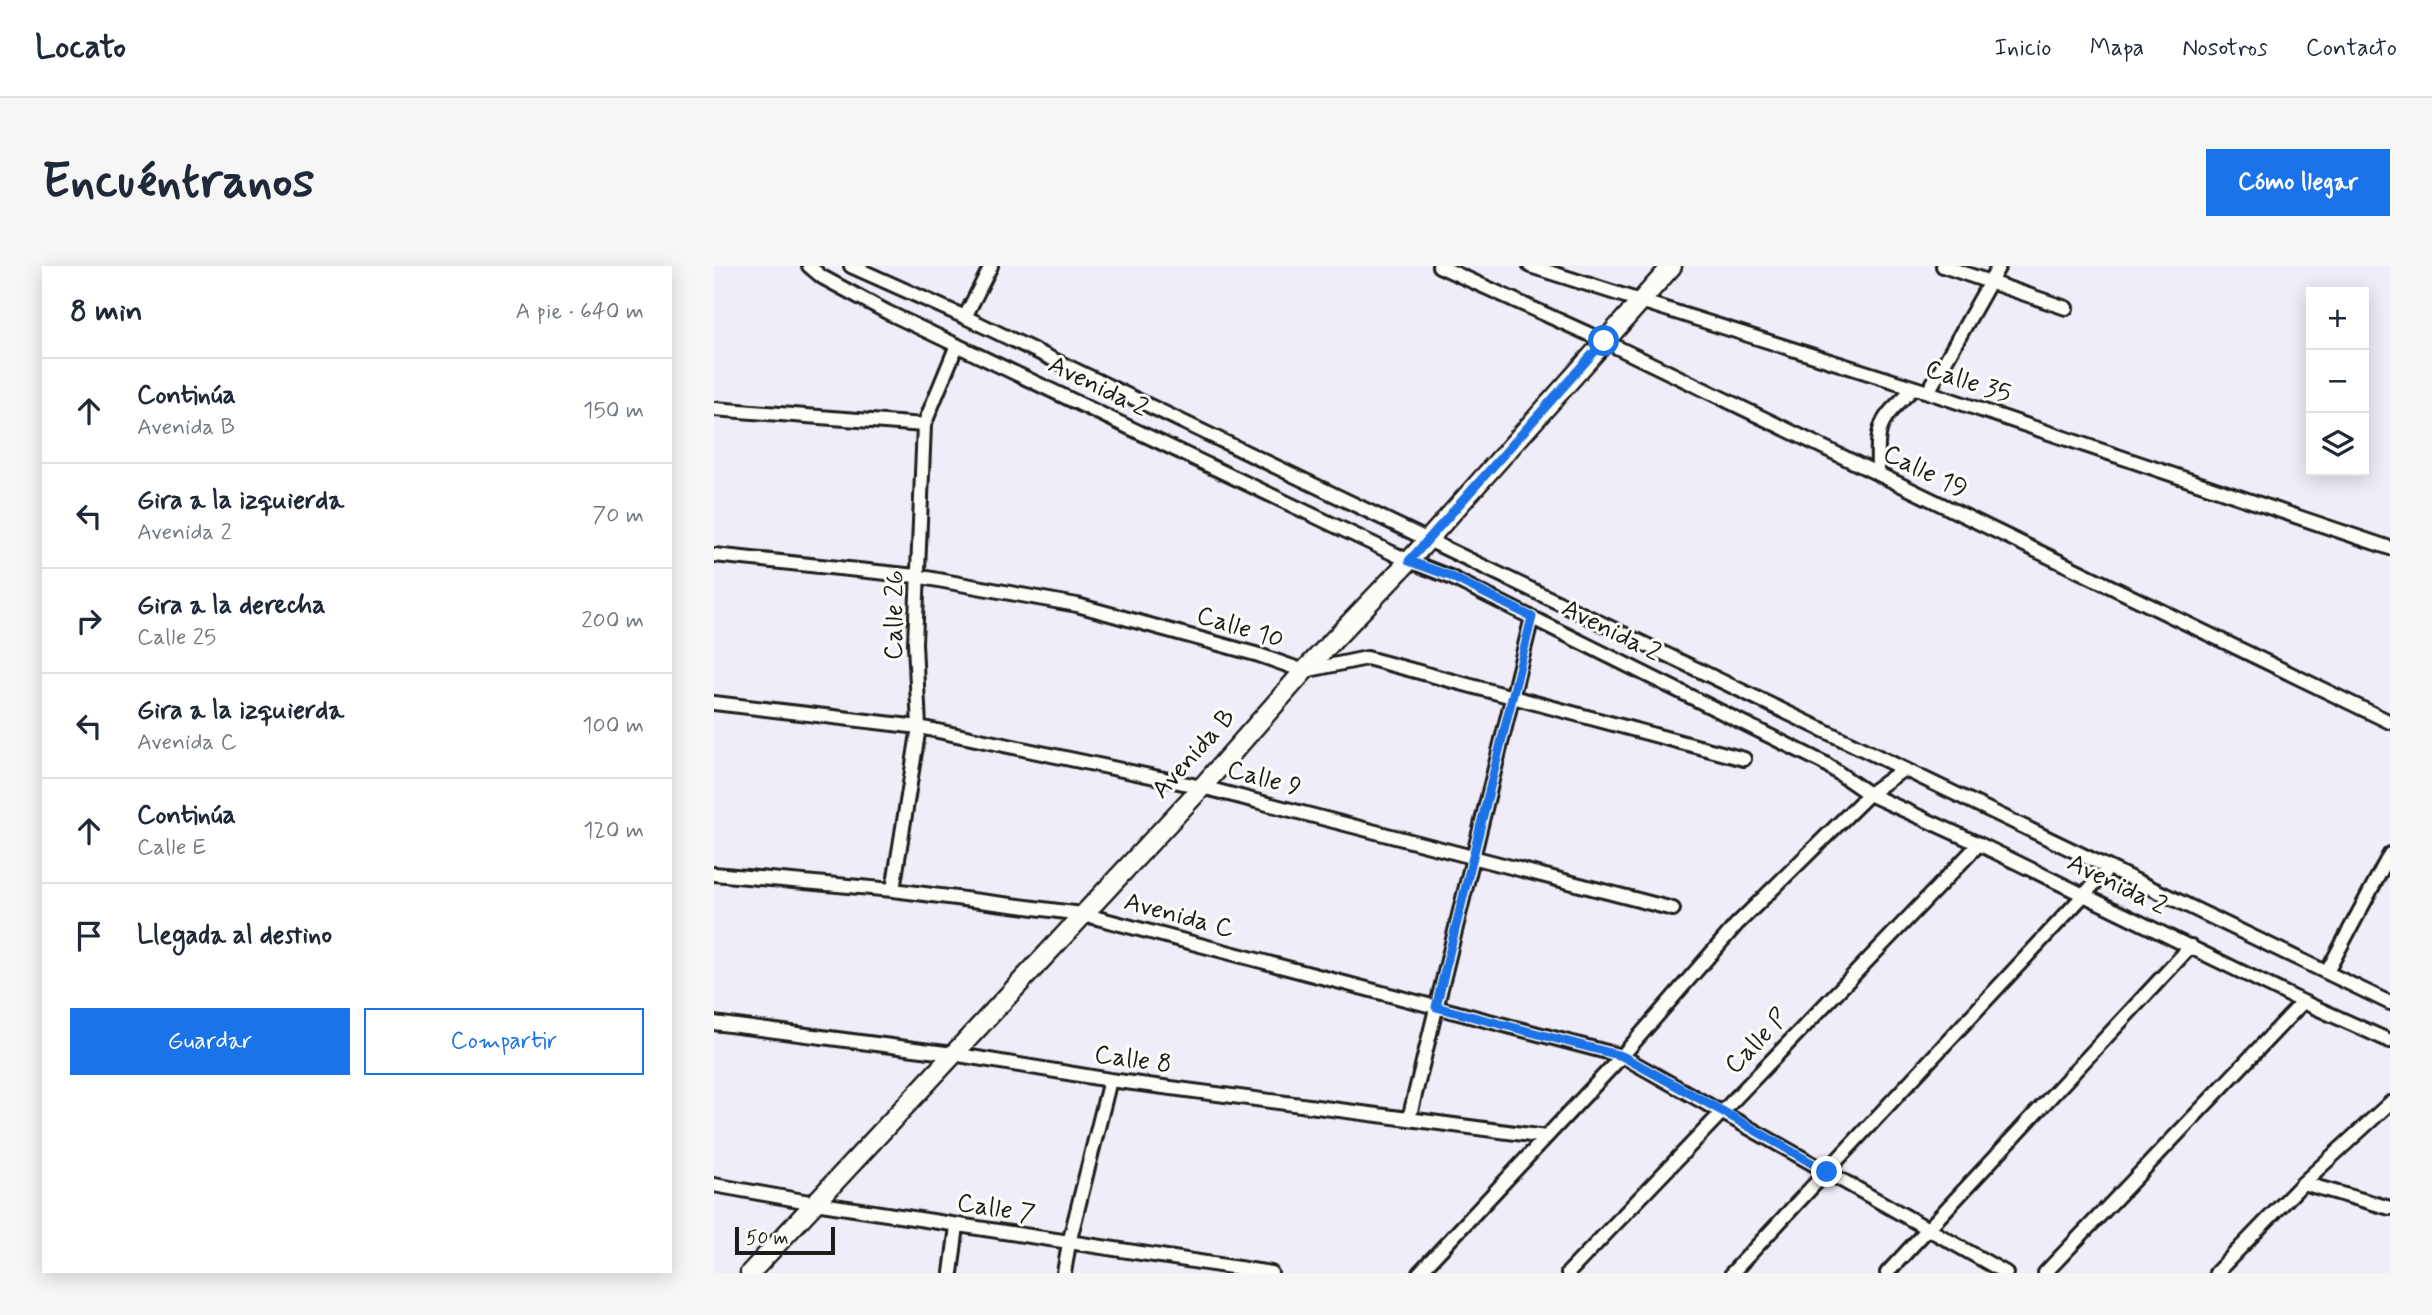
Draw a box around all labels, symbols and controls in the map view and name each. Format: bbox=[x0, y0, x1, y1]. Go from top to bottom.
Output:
text: Locato bbox=[35, 26, 126, 70]
text: Inicio bbox=[1994, 33, 2052, 64]
text: Mapa bbox=[2090, 33, 2144, 64]
text: Nosotros bbox=[2182, 33, 2268, 64]
text: Contacto bbox=[2306, 33, 2397, 64]
button: Cómo llegar bbox=[2206, 149, 2390, 216]
text: Encuéntranos bbox=[42, 150, 314, 215]
map controls bbox=[2306, 287, 2369, 476]
button: + bbox=[2306, 287, 2369, 350]
text: 8 min bbox=[70, 292, 143, 331]
text: A pie · 640 m bbox=[516, 297, 644, 327]
route start bbox=[1588, 325, 1619, 356]
street label: Avenida 2 bbox=[1042, 348, 1154, 426]
button: − bbox=[2306, 350, 2369, 413]
street label: Calle 35 bbox=[1921, 352, 2015, 412]
text: Continúa bbox=[137, 379, 236, 413]
icon: ahead bbox=[70, 392, 108, 430]
text: 150 m bbox=[583, 396, 644, 426]
text: Avenida B bbox=[137, 413, 235, 443]
button: layers bbox=[2306, 413, 2369, 476]
street label: Calle 19 bbox=[1877, 437, 1973, 507]
text: Gira a la izquierda bbox=[137, 484, 344, 518]
icon: left bbox=[70, 497, 108, 535]
text: 70 m bbox=[592, 501, 644, 531]
text: Avenida 2 bbox=[137, 518, 232, 548]
street label: Calle 26 bbox=[877, 570, 913, 660]
text: Gira a la derecha bbox=[137, 589, 326, 623]
street label: Avenida 2 bbox=[1556, 592, 1667, 671]
street label: Calle 10 bbox=[1192, 599, 1288, 657]
icon: right bbox=[70, 602, 108, 640]
text: 200 m bbox=[581, 606, 644, 636]
text: Calle 25 bbox=[137, 623, 216, 653]
text: Gira a la izquierda bbox=[137, 694, 344, 728]
street label: Avenida B bbox=[1144, 701, 1244, 807]
icon: left bbox=[70, 707, 108, 745]
text: 100 m bbox=[582, 711, 644, 741]
text: Avenida C bbox=[137, 728, 237, 758]
street label: Calle 9 bbox=[1223, 753, 1305, 805]
text: Continúa bbox=[137, 799, 236, 833]
icon: ahead bbox=[70, 812, 108, 850]
text: 120 m bbox=[583, 816, 644, 846]
text: Calle E bbox=[137, 833, 206, 863]
street label: Avenida 2 bbox=[2061, 846, 2173, 924]
street label: Avenida C bbox=[1120, 885, 1238, 947]
icon: arrive bbox=[70, 917, 108, 955]
text: Llegada al destino bbox=[137, 919, 332, 953]
street label: Calle P bbox=[1718, 1002, 1797, 1082]
button: Guardar bbox=[70, 1008, 350, 1075]
button: Compartir bbox=[364, 1008, 644, 1075]
street label: Calle 8 bbox=[1092, 1038, 1174, 1082]
route end bbox=[1811, 1156, 1842, 1187]
street label: Calle 7 bbox=[954, 1186, 1038, 1232]
scale bar bbox=[735, 1224, 835, 1256]
text: 50 m bbox=[746, 1226, 789, 1251]

